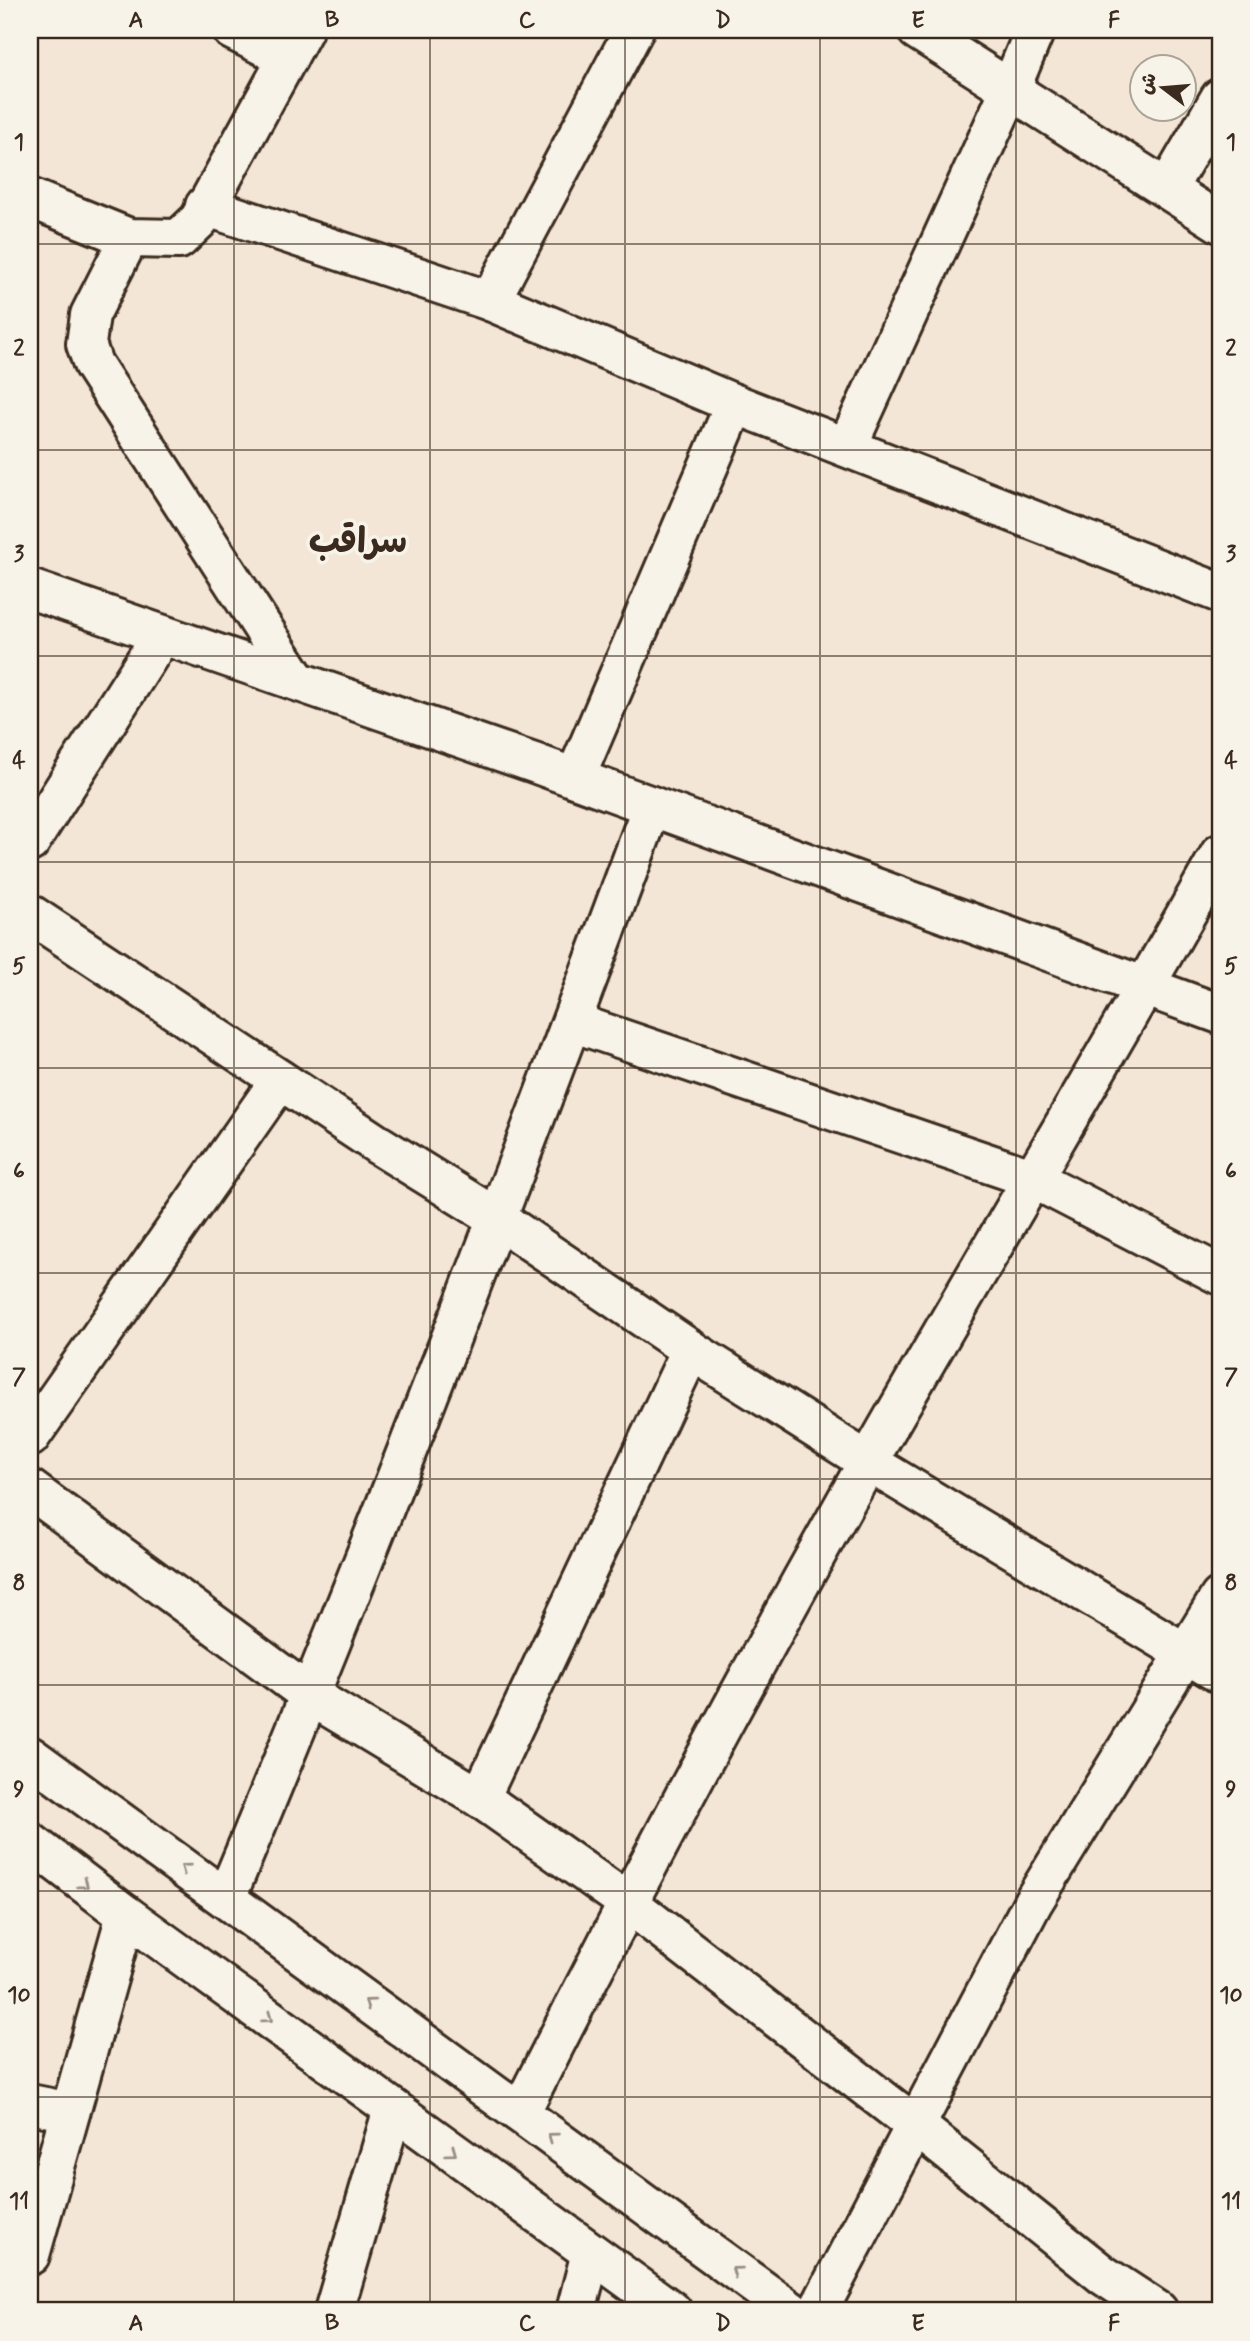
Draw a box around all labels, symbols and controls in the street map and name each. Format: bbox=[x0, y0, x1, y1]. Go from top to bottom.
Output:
text: A bbox=[128, 6, 144, 36]
text: B bbox=[325, 6, 340, 36]
text: C bbox=[519, 6, 536, 36]
text: D bbox=[715, 6, 731, 36]
text: E bbox=[911, 6, 925, 36]
text: F bbox=[1108, 6, 1120, 36]
north arrow bbox=[1128, 52, 1198, 122]
text: ش bbox=[1133, 70, 1163, 97]
text: 1 bbox=[14, 128, 24, 158]
text: 1 bbox=[1226, 128, 1236, 158]
text: 2 bbox=[13, 334, 25, 364]
text: 2 bbox=[1225, 334, 1237, 364]
district label: سراقب bbox=[309, 519, 407, 565]
text: 3 bbox=[14, 540, 25, 570]
text: 3 bbox=[1226, 540, 1237, 570]
text: 4 bbox=[12, 746, 26, 776]
text: 4 bbox=[1224, 746, 1238, 776]
text: 5 bbox=[12, 952, 26, 982]
text: 5 bbox=[1224, 952, 1238, 982]
text: 6 bbox=[13, 1157, 25, 1187]
text: 6 bbox=[1225, 1157, 1237, 1187]
text: 7 bbox=[12, 1363, 26, 1393]
text: 7 bbox=[1224, 1363, 1238, 1393]
text: 8 bbox=[13, 1569, 25, 1599]
text: 8 bbox=[1225, 1569, 1237, 1599]
text: 9 bbox=[13, 1775, 25, 1805]
text: 9 bbox=[1225, 1775, 1237, 1805]
one-way arrow bbox=[180, 1864, 193, 1876]
one-way arrow bbox=[76, 1875, 89, 1888]
text: 10 bbox=[7, 1981, 31, 2011]
text: 10 bbox=[1219, 1981, 1243, 2011]
one-way arrow bbox=[364, 1998, 377, 2011]
one-way arrow bbox=[260, 2010, 273, 2022]
one-way arrow bbox=[548, 2133, 560, 2145]
one-way arrow bbox=[444, 2143, 457, 2156]
text: 11 bbox=[9, 2187, 29, 2217]
text: 11 bbox=[1221, 2187, 1241, 2217]
one-way arrow bbox=[731, 2267, 744, 2279]
text: A bbox=[128, 2309, 144, 2339]
text: B bbox=[325, 2309, 340, 2339]
text: C bbox=[519, 2309, 536, 2339]
text: D bbox=[715, 2309, 731, 2339]
text: E bbox=[911, 2309, 925, 2339]
text: F bbox=[1108, 2309, 1120, 2339]

